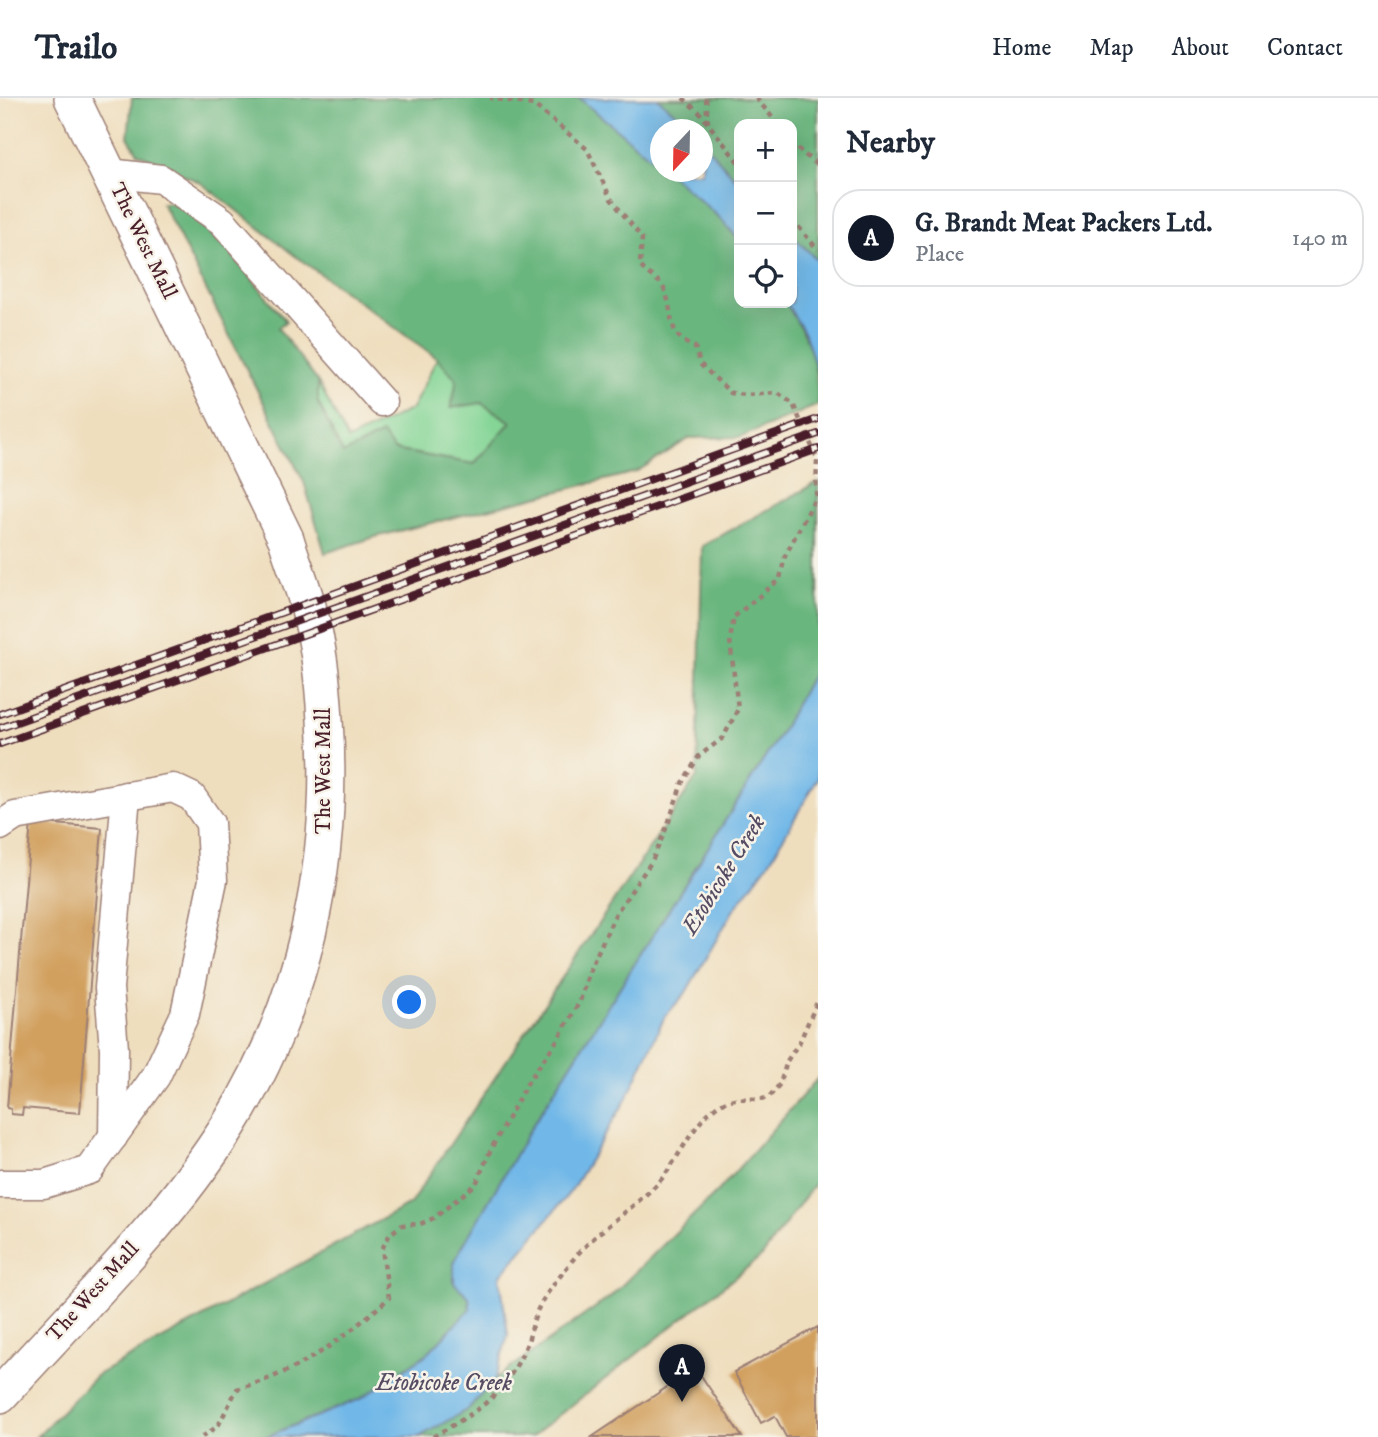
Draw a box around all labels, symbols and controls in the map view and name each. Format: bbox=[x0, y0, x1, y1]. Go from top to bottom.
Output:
text: Trailo bbox=[35, 28, 117, 69]
text: Home bbox=[992, 33, 1051, 63]
text: Map bbox=[1089, 33, 1134, 63]
text: About bbox=[1172, 33, 1229, 63]
text: Contact bbox=[1267, 33, 1343, 63]
north arrow bbox=[650, 119, 713, 182]
map controls bbox=[734, 119, 797, 308]
button: + bbox=[734, 119, 797, 182]
text: Nearby bbox=[846, 125, 935, 162]
street label: The West Mall bbox=[104, 179, 183, 304]
button: − bbox=[734, 182, 797, 245]
text: G. Brandt Meat Packers Ltd. bbox=[915, 207, 1212, 240]
text: A bbox=[864, 224, 878, 253]
text: 140 m bbox=[1292, 224, 1348, 253]
text: Place bbox=[915, 240, 964, 269]
button: locate bbox=[734, 245, 797, 308]
street label: The West Mall bbox=[311, 707, 337, 834]
water label: Etobicoke Creek bbox=[675, 809, 772, 942]
your location bbox=[392, 985, 426, 1019]
street label: The West Mall bbox=[41, 1236, 145, 1347]
pin: A bbox=[659, 1344, 705, 1402]
water label: Etobicoke Creek bbox=[374, 1369, 512, 1398]

